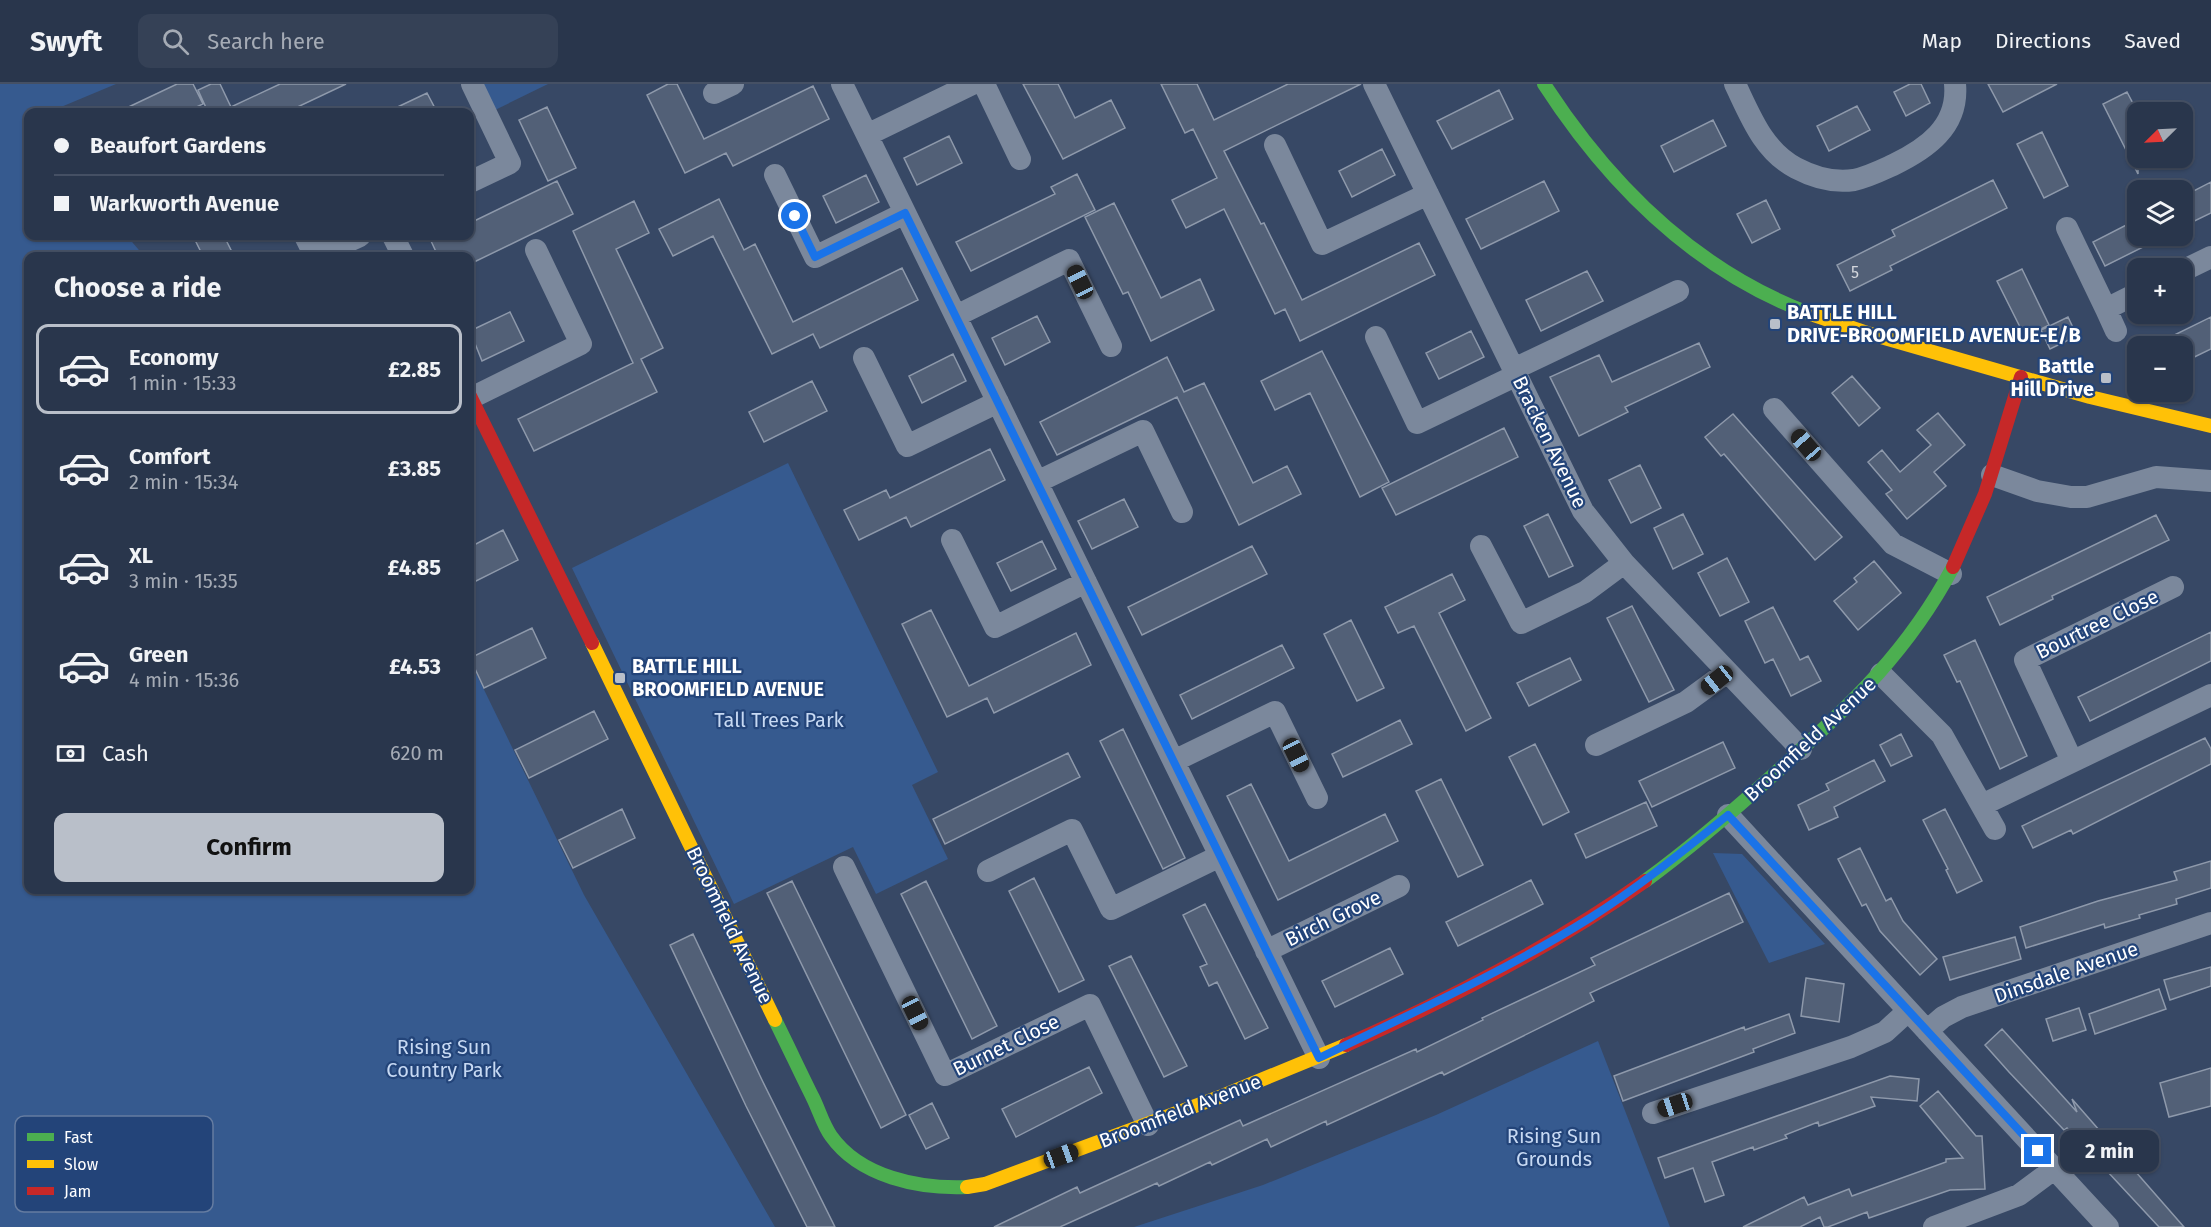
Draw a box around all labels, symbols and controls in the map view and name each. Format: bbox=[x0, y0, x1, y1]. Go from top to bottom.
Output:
search box bbox=[138, 14, 558, 68]
text: Swyft bbox=[30, 25, 102, 58]
icon: search bbox=[159, 25, 192, 58]
text: Search here bbox=[207, 28, 325, 55]
text: Map bbox=[1922, 28, 1962, 54]
text: Directions bbox=[1995, 28, 2091, 54]
text: Saved bbox=[2124, 28, 2181, 54]
north arrow bbox=[2127, 102, 2193, 168]
map controls bbox=[2127, 102, 2193, 402]
text: Beaufort Gardens bbox=[90, 132, 266, 159]
button: layers bbox=[2127, 180, 2193, 246]
text: Warkworth Avenue bbox=[90, 190, 279, 217]
route start bbox=[781, 202, 808, 229]
button: + bbox=[2127, 258, 2193, 324]
car bbox=[1064, 262, 1096, 302]
house number: 5 bbox=[1851, 263, 1859, 282]
text: Choose a ride bbox=[54, 272, 221, 304]
place label: BATTLE HILL DRIVE-BROOMFIELD AVENUE-E/B bbox=[1787, 300, 2081, 347]
marker: BATTLE HILL DRIVE-BROOMFIELD AVENUE-E/B bbox=[1768, 317, 1782, 331]
button: − bbox=[2127, 336, 2193, 402]
icon: car bbox=[57, 342, 111, 396]
text: Economy bbox=[129, 344, 218, 371]
place label: Battle Hill Drive bbox=[2011, 354, 2094, 401]
text: £2.85 bbox=[388, 356, 441, 383]
text: 1 min · 15:33 bbox=[129, 371, 236, 395]
marker: Battle Hill Drive bbox=[2099, 371, 2113, 385]
street label: Bracken Avenue bbox=[1508, 372, 1592, 512]
car bbox=[1787, 426, 1825, 464]
icon: car bbox=[57, 441, 111, 495]
text: Comfort bbox=[129, 443, 210, 470]
text: £3.85 bbox=[388, 455, 441, 482]
text: 2 min · 15:34 bbox=[129, 470, 238, 494]
icon: car bbox=[57, 540, 111, 594]
text: XL bbox=[129, 542, 153, 569]
text: £4.85 bbox=[388, 554, 441, 581]
text: 3 min · 15:35 bbox=[129, 569, 238, 593]
street label: Bourtree Close bbox=[2032, 584, 2162, 664]
icon: car bbox=[57, 639, 111, 693]
text: Green bbox=[129, 641, 188, 668]
text: £4.53 bbox=[389, 653, 441, 680]
place label: BATTLE HILL BROOMFIELD AVENUE bbox=[632, 654, 824, 701]
car bbox=[1697, 662, 1737, 698]
text: 4 min · 15:36 bbox=[129, 668, 239, 692]
marker: BATTLE HILL BROOMFIELD AVENUE bbox=[613, 671, 627, 685]
street label: Broomfield Avenue bbox=[1739, 672, 1881, 806]
park label: Tall Trees Park bbox=[714, 708, 845, 732]
car bbox=[1280, 735, 1312, 775]
icon: cash bbox=[54, 737, 87, 770]
text: Cash bbox=[102, 740, 149, 767]
text: 620 m bbox=[390, 741, 444, 765]
button: Confirm bbox=[54, 813, 444, 882]
street label: Broomfield Avenue bbox=[682, 843, 778, 1007]
street label: Birch Grove bbox=[1281, 885, 1385, 951]
street label: Dinsdale Avenue bbox=[1991, 936, 2141, 1008]
car bbox=[899, 993, 931, 1033]
street label: Burnet Close bbox=[949, 1009, 1063, 1081]
park label: Rising Sun Country Park bbox=[386, 1035, 502, 1082]
street label: Broomfield Avenue bbox=[1096, 1069, 1264, 1153]
car bbox=[1655, 1091, 1695, 1119]
legend bbox=[15, 1116, 213, 1212]
park label: Rising Sun Grounds bbox=[1507, 1124, 1601, 1171]
text: Fast bbox=[64, 1128, 93, 1147]
callout: 2 min bbox=[2059, 1130, 2158, 1172]
route end bbox=[2024, 1137, 2051, 1164]
text: 2 min bbox=[2085, 1139, 2134, 1163]
car bbox=[1041, 1141, 1081, 1171]
text: Slow bbox=[64, 1155, 99, 1174]
text: Jam bbox=[64, 1182, 91, 1201]

